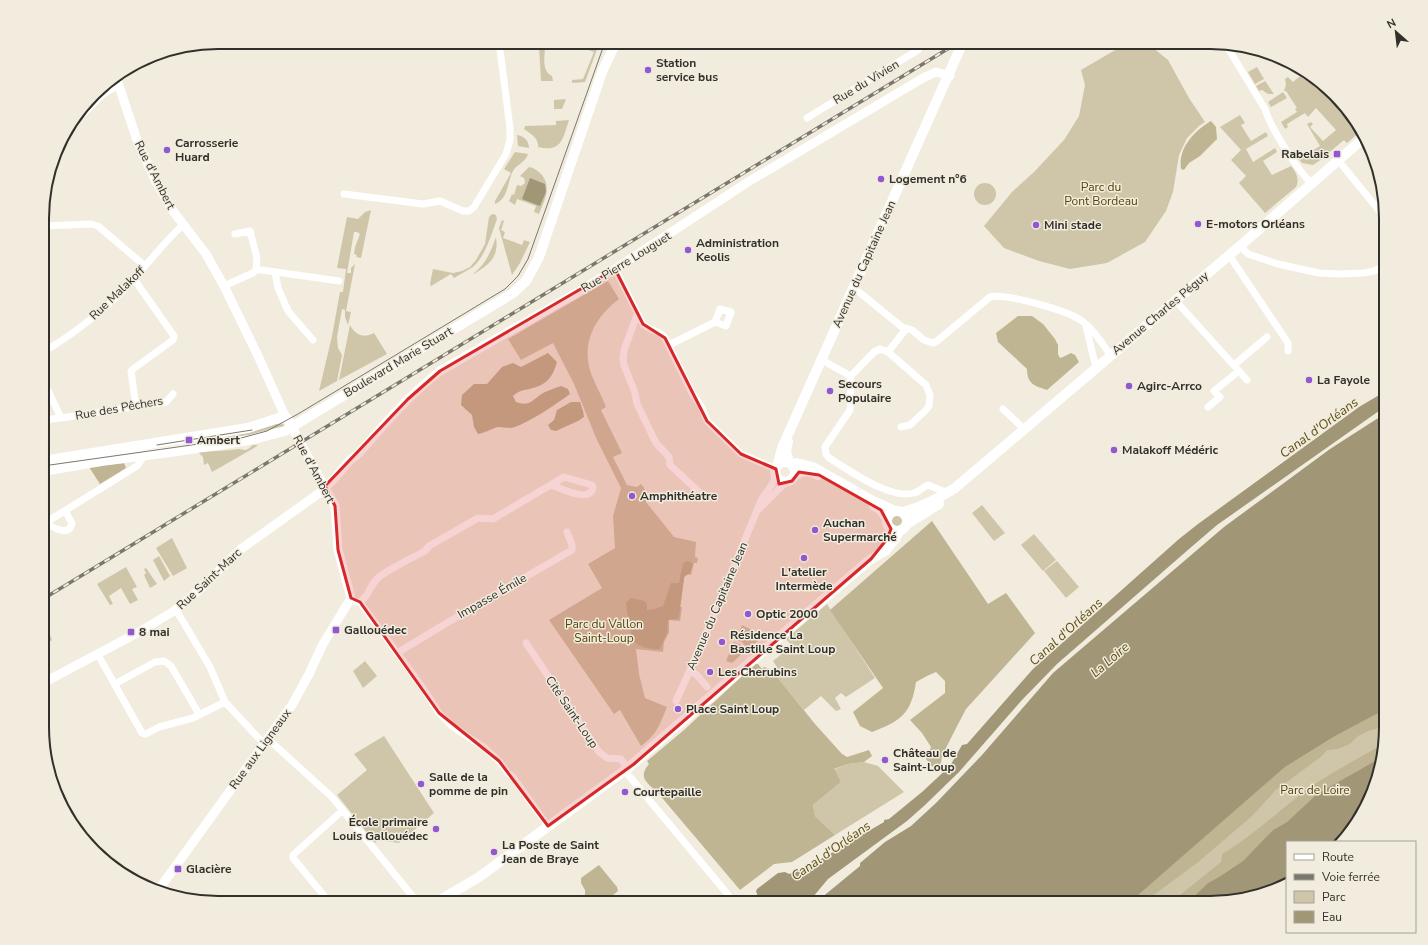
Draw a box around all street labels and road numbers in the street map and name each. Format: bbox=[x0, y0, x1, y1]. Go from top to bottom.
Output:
street label: Rue du Vivien bbox=[830, 56, 902, 108]
street label: Rue d'Ambert bbox=[131, 138, 180, 213]
street label: Avenue du Capitaine Jean bbox=[829, 198, 899, 330]
street label: Rue Pierre Louguet bbox=[578, 227, 675, 296]
street label: Rue Malakoff bbox=[86, 262, 149, 323]
street label: Avenue Charles Péguy bbox=[1108, 267, 1212, 358]
street label: Boulevard Marie Stuart bbox=[340, 323, 456, 401]
street label: Rue des Pêchers bbox=[74, 392, 164, 424]
street label: Rue d'Ambert bbox=[289, 432, 339, 507]
street label: Avenue du Capitaine Jean bbox=[683, 539, 751, 673]
street label: Rue Saint-Marc bbox=[173, 545, 245, 613]
street label: Impasse Émile bbox=[454, 570, 530, 622]
street label: Cité Saint-Loup bbox=[542, 673, 602, 751]
street label: Rue aux Ligneaux bbox=[225, 705, 295, 792]

